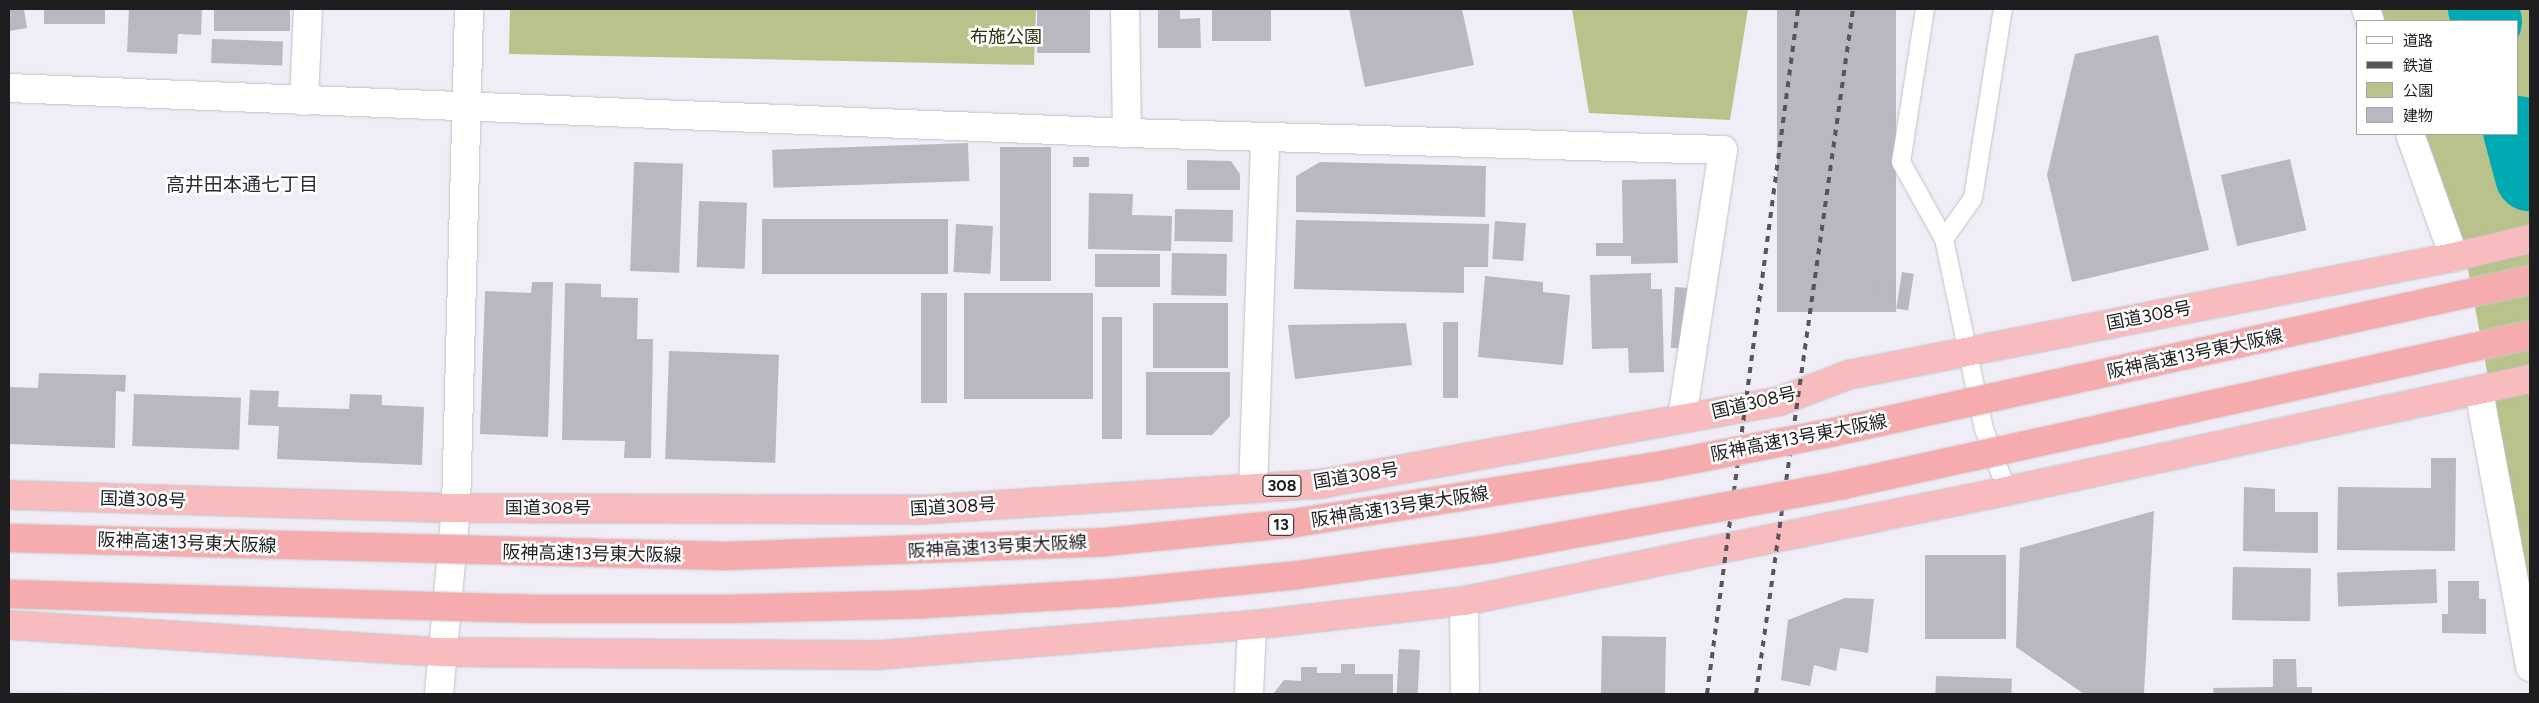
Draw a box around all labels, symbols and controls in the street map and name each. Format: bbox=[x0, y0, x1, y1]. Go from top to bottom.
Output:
legend bbox=[2356, 20, 2519, 135]
park label: 布施公園 bbox=[970, 26, 1042, 48]
text: 道路 bbox=[2403, 32, 2433, 50]
text: 鉄道 bbox=[2403, 57, 2433, 75]
text: 公園 bbox=[2403, 82, 2433, 100]
text: 建物 bbox=[2403, 107, 2433, 125]
district label: 高井田本通七丁目 bbox=[166, 174, 318, 196]
street label: 国道308号 bbox=[2105, 297, 2193, 335]
street label: 阪神高速13号東大阪線 bbox=[2105, 325, 2285, 383]
street label: 国道308号 bbox=[1709, 383, 1799, 423]
street label: 阪神高速13号東大阪線 bbox=[1709, 410, 1889, 466]
street label: 国道308号 bbox=[1312, 459, 1400, 493]
road number: 308 bbox=[1262, 472, 1302, 500]
street label: 阪神高速13号東大阪線 bbox=[1310, 482, 1490, 532]
street label: 国道308号 bbox=[99, 488, 187, 512]
street label: 国道308号 bbox=[909, 494, 997, 520]
street label: 国道308号 bbox=[505, 497, 591, 519]
road number: 13 bbox=[1267, 512, 1295, 538]
street label: 阪神高速13号東大阪線 bbox=[97, 529, 277, 557]
street label: 阪神高速13号東大阪線 bbox=[907, 532, 1087, 562]
street label: 阪神高速13号東大阪線 bbox=[502, 542, 682, 566]

